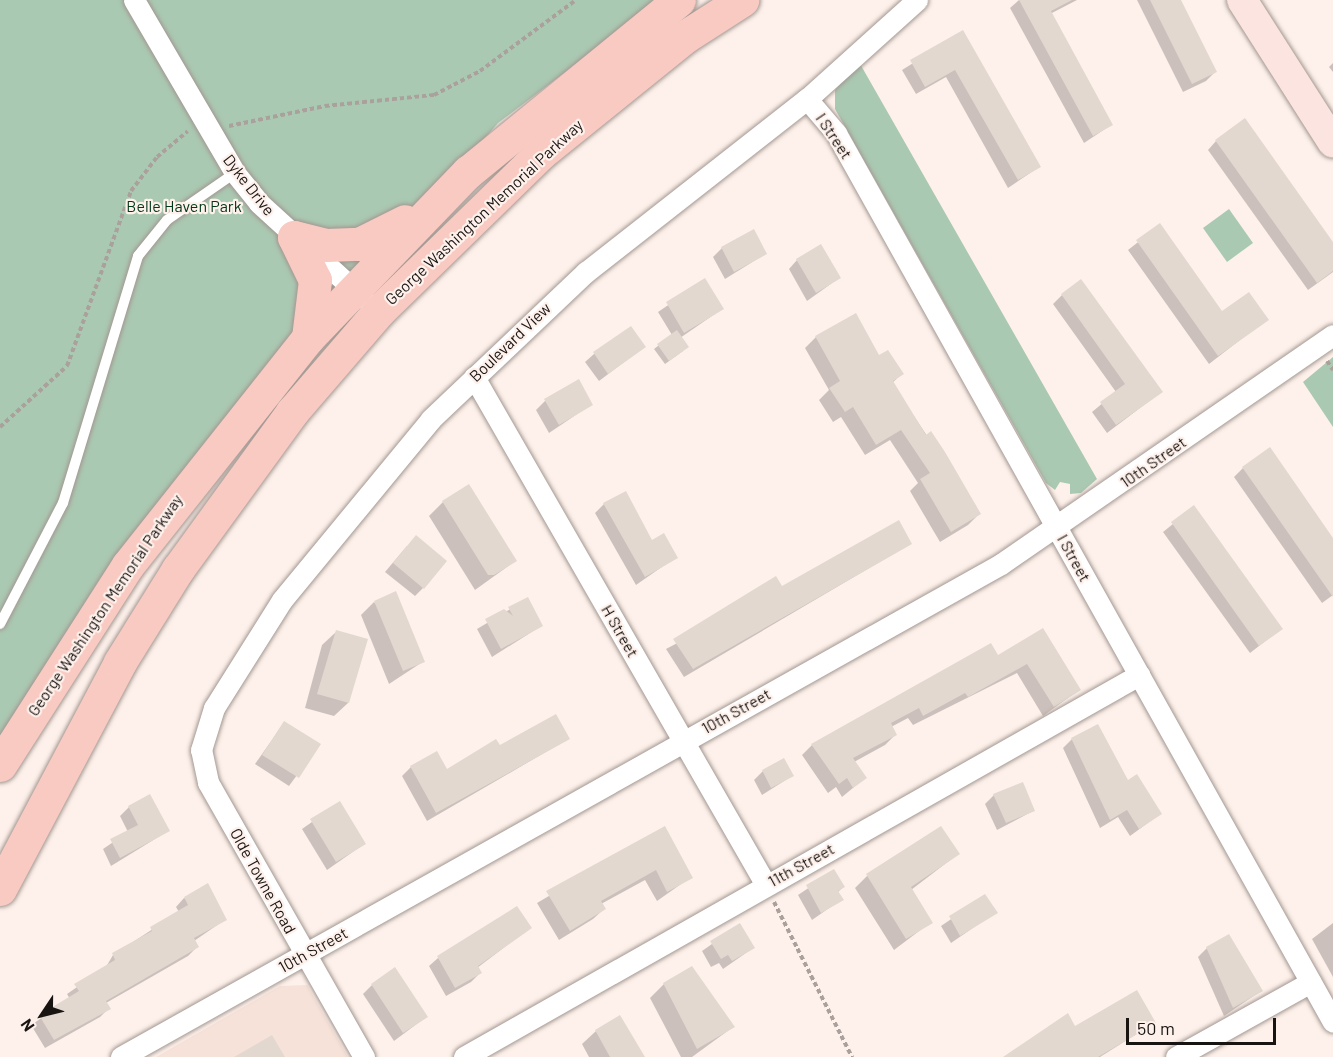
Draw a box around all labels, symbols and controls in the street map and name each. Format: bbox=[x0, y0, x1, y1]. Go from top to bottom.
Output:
street label: I Street bbox=[812, 109, 856, 163]
street label: George Washington Memorial Parkway bbox=[381, 115, 587, 309]
street label: Dyke Drive bbox=[219, 151, 279, 219]
park label: Belle Haven Park bbox=[126, 196, 242, 216]
street label: Boulevard View bbox=[465, 298, 555, 386]
street label: 10th Street bbox=[1116, 432, 1190, 492]
street label: George Washington Memorial Parkway bbox=[23, 491, 187, 719]
street label: I Street bbox=[1053, 531, 1095, 585]
street label: H Street bbox=[597, 601, 643, 661]
street label: 10th Street bbox=[698, 684, 774, 738]
street label: Olde Towne Road bbox=[226, 825, 300, 937]
street label: 11th Street bbox=[765, 839, 837, 891]
street label: 10th Street bbox=[275, 923, 351, 977]
north arrow bbox=[12, 985, 72, 1045]
scale bar bbox=[1129, 1006, 1279, 1044]
text: N bbox=[16, 1016, 38, 1035]
text: 50 m bbox=[1137, 1017, 1175, 1039]

